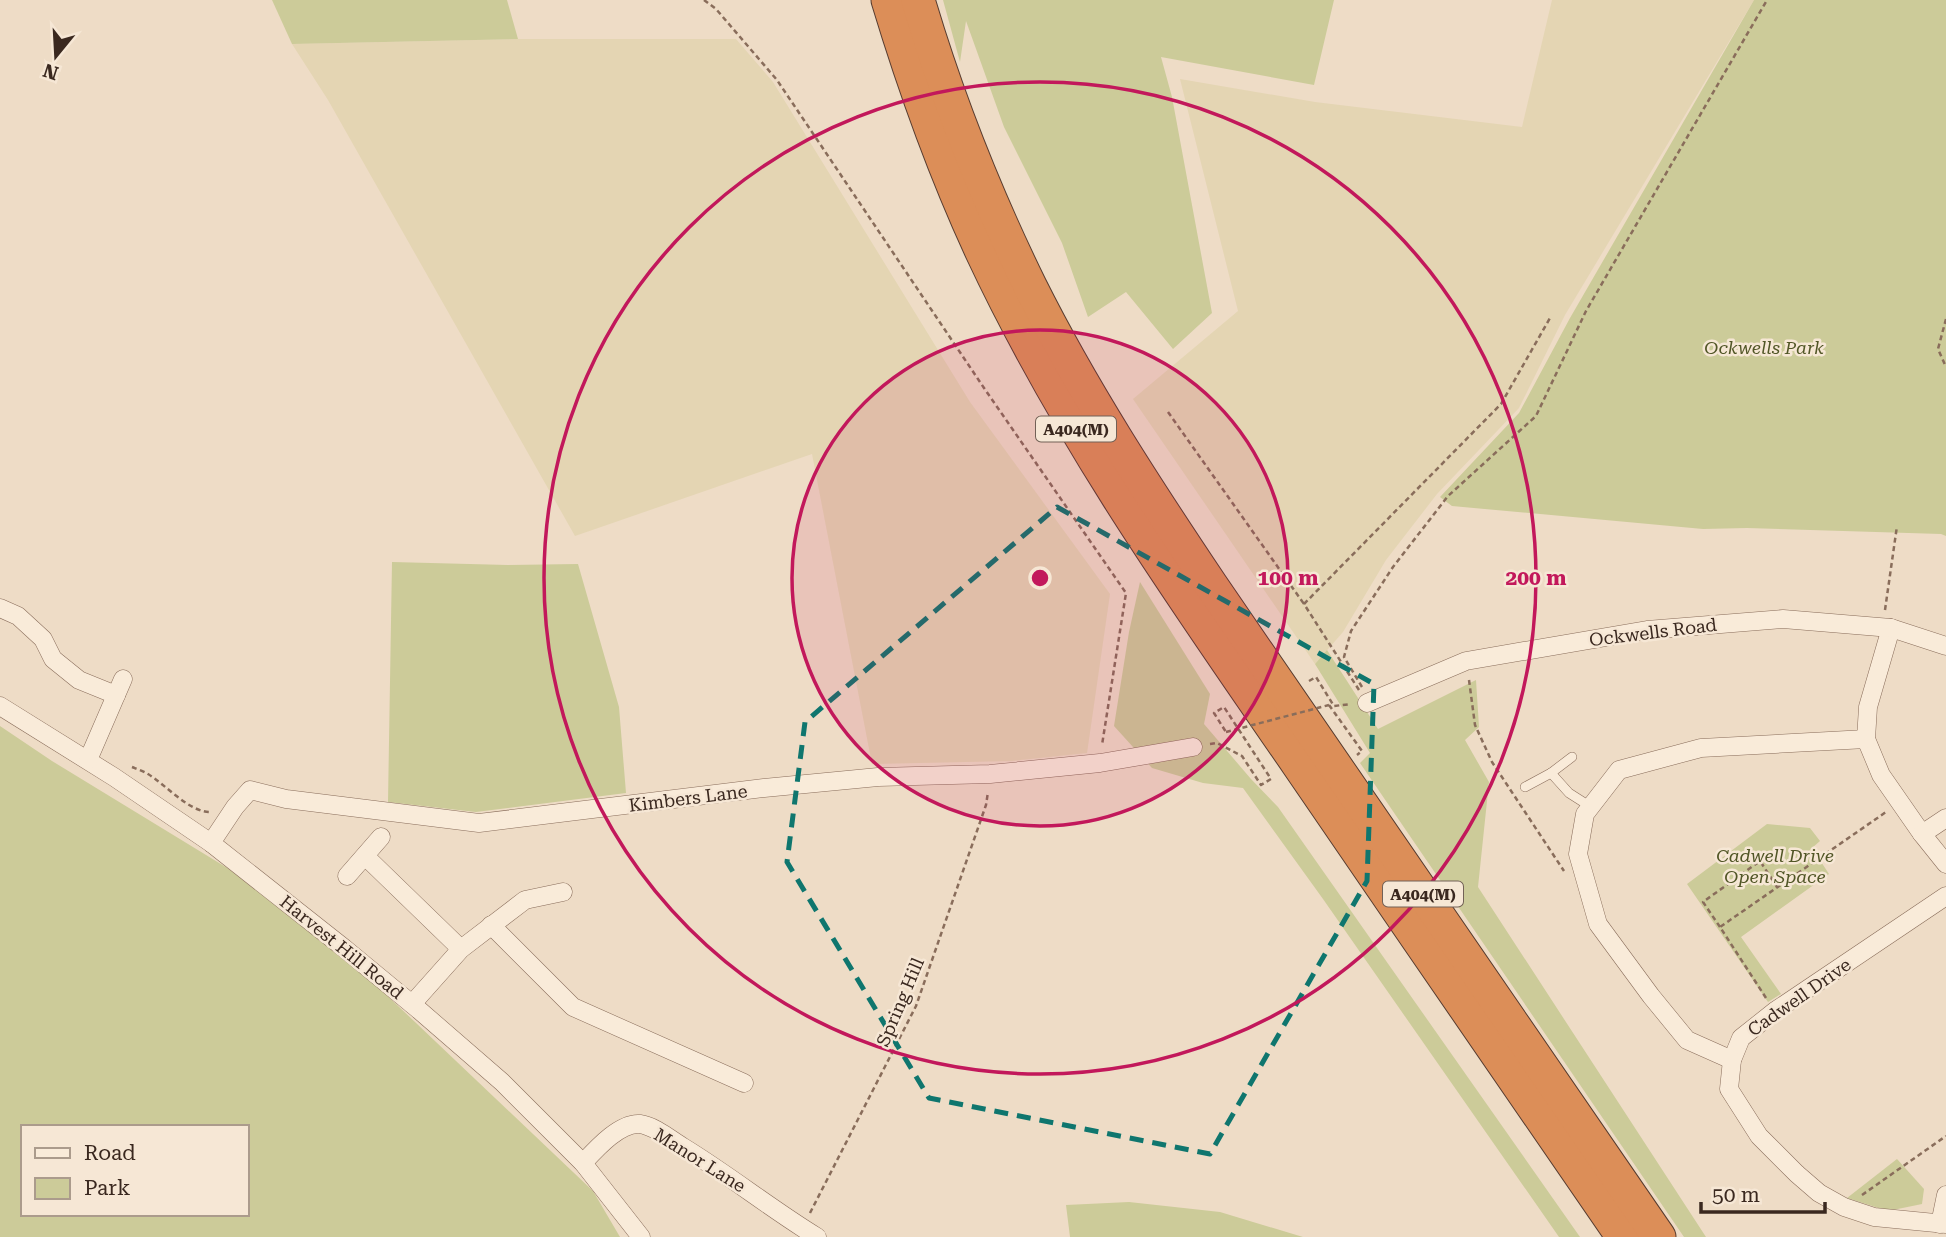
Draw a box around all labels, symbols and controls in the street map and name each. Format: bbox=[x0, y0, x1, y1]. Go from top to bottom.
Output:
north arrow bbox=[21, 21, 91, 91]
text: N bbox=[40, 58, 61, 85]
park label: Ockwells Park bbox=[1704, 337, 1824, 358]
road number: A404(M) bbox=[1036, 416, 1116, 442]
centre of rings bbox=[1028, 566, 1052, 590]
text: 100 m bbox=[1258, 566, 1318, 590]
text: 200 m bbox=[1506, 566, 1566, 590]
street label: Ockwells Road bbox=[1588, 614, 1718, 650]
street label: Kimbers Lane bbox=[627, 780, 749, 816]
park label: Cadwell Drive Open Space bbox=[1716, 845, 1834, 887]
road number: A404(M) bbox=[1383, 881, 1463, 906]
street label: Harvest Hill Road bbox=[276, 891, 408, 1004]
street label: Spring Hill bbox=[872, 954, 928, 1050]
street label: Cadwell Drive bbox=[1743, 954, 1855, 1040]
street label: Manor Lane bbox=[650, 1124, 750, 1196]
legend bbox=[21, 1125, 248, 1216]
text: Road bbox=[84, 1141, 136, 1165]
scale bar bbox=[1701, 1170, 1825, 1214]
text: Park bbox=[84, 1176, 130, 1200]
text: 50 m bbox=[1712, 1183, 1760, 1207]

